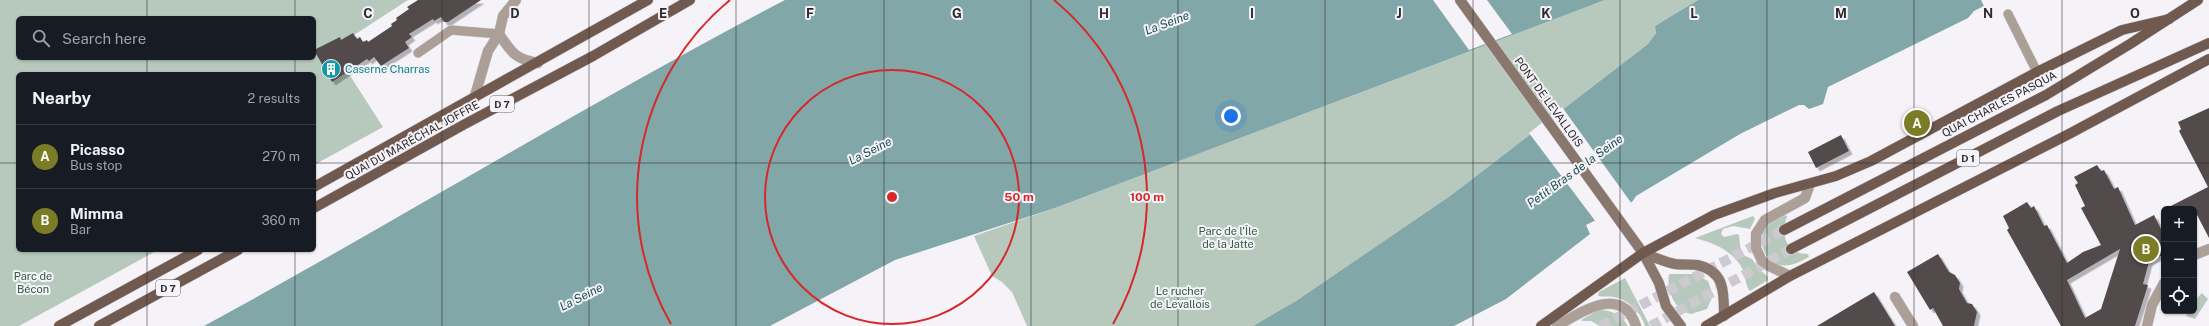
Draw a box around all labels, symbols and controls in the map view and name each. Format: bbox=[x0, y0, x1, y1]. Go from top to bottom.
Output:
text: C bbox=[363, 6, 373, 21]
text: D bbox=[510, 6, 520, 21]
text: E bbox=[659, 6, 667, 21]
text: F bbox=[806, 6, 814, 21]
text: G bbox=[952, 6, 962, 21]
text: H bbox=[1099, 6, 1109, 21]
text: I bbox=[1250, 6, 1254, 21]
text: J bbox=[1396, 6, 1402, 21]
text: K bbox=[1541, 6, 1551, 21]
text: L bbox=[1690, 6, 1698, 21]
text: M bbox=[1835, 6, 1847, 21]
text: N bbox=[1983, 6, 1993, 21]
text: O bbox=[2130, 6, 2140, 21]
water label: La Seine bbox=[1143, 8, 1192, 38]
search box bbox=[16, 16, 316, 60]
icon: search bbox=[30, 27, 52, 49]
text: Search here bbox=[62, 30, 146, 47]
street label: PONT DE LEVALLOIS bbox=[1512, 55, 1586, 149]
building icon: Caserne Charras bbox=[320, 58, 342, 80]
place label: Caserne Charras bbox=[345, 63, 430, 75]
street label: QUAI CHARLES PASQUA bbox=[1940, 69, 2058, 139]
text: Nearby bbox=[32, 88, 91, 108]
text: 2 results bbox=[248, 91, 300, 106]
road number: D 7 bbox=[490, 96, 514, 112]
street label: QUAI DU MARÉCHAL JOFFRE bbox=[342, 97, 481, 182]
your location bbox=[1221, 106, 1241, 126]
pin: A bbox=[1904, 108, 1930, 138]
water label: Petit Bras de la Seine bbox=[1524, 131, 1626, 210]
water label: La Seine bbox=[846, 134, 894, 168]
text: Picasso bbox=[70, 141, 125, 158]
text: A bbox=[40, 149, 50, 164]
text: 270 m bbox=[262, 149, 300, 164]
road number: D 1 bbox=[1957, 150, 1979, 166]
text: Bus stop bbox=[70, 158, 122, 173]
centre of rings bbox=[885, 190, 899, 204]
text: 50 m bbox=[1004, 190, 1034, 204]
text: 100 m bbox=[1130, 190, 1164, 204]
text: Mimma bbox=[70, 205, 123, 222]
map controls bbox=[2161, 206, 2197, 314]
button: + bbox=[2161, 206, 2197, 242]
text: B bbox=[41, 213, 49, 228]
text: 360 m bbox=[262, 213, 300, 228]
text: Bar bbox=[70, 222, 91, 237]
park label: Parc de l'Île de la Jatte bbox=[1199, 225, 1258, 250]
pin: B bbox=[2133, 234, 2159, 264]
button: − bbox=[2161, 242, 2197, 278]
park label: Parc de Bécon bbox=[14, 270, 52, 295]
button: locate bbox=[2161, 278, 2197, 314]
road number: D 7 bbox=[156, 280, 180, 296]
water label: La Seine bbox=[557, 280, 605, 314]
park label: Le rucher de Levallois bbox=[1150, 285, 1210, 310]

